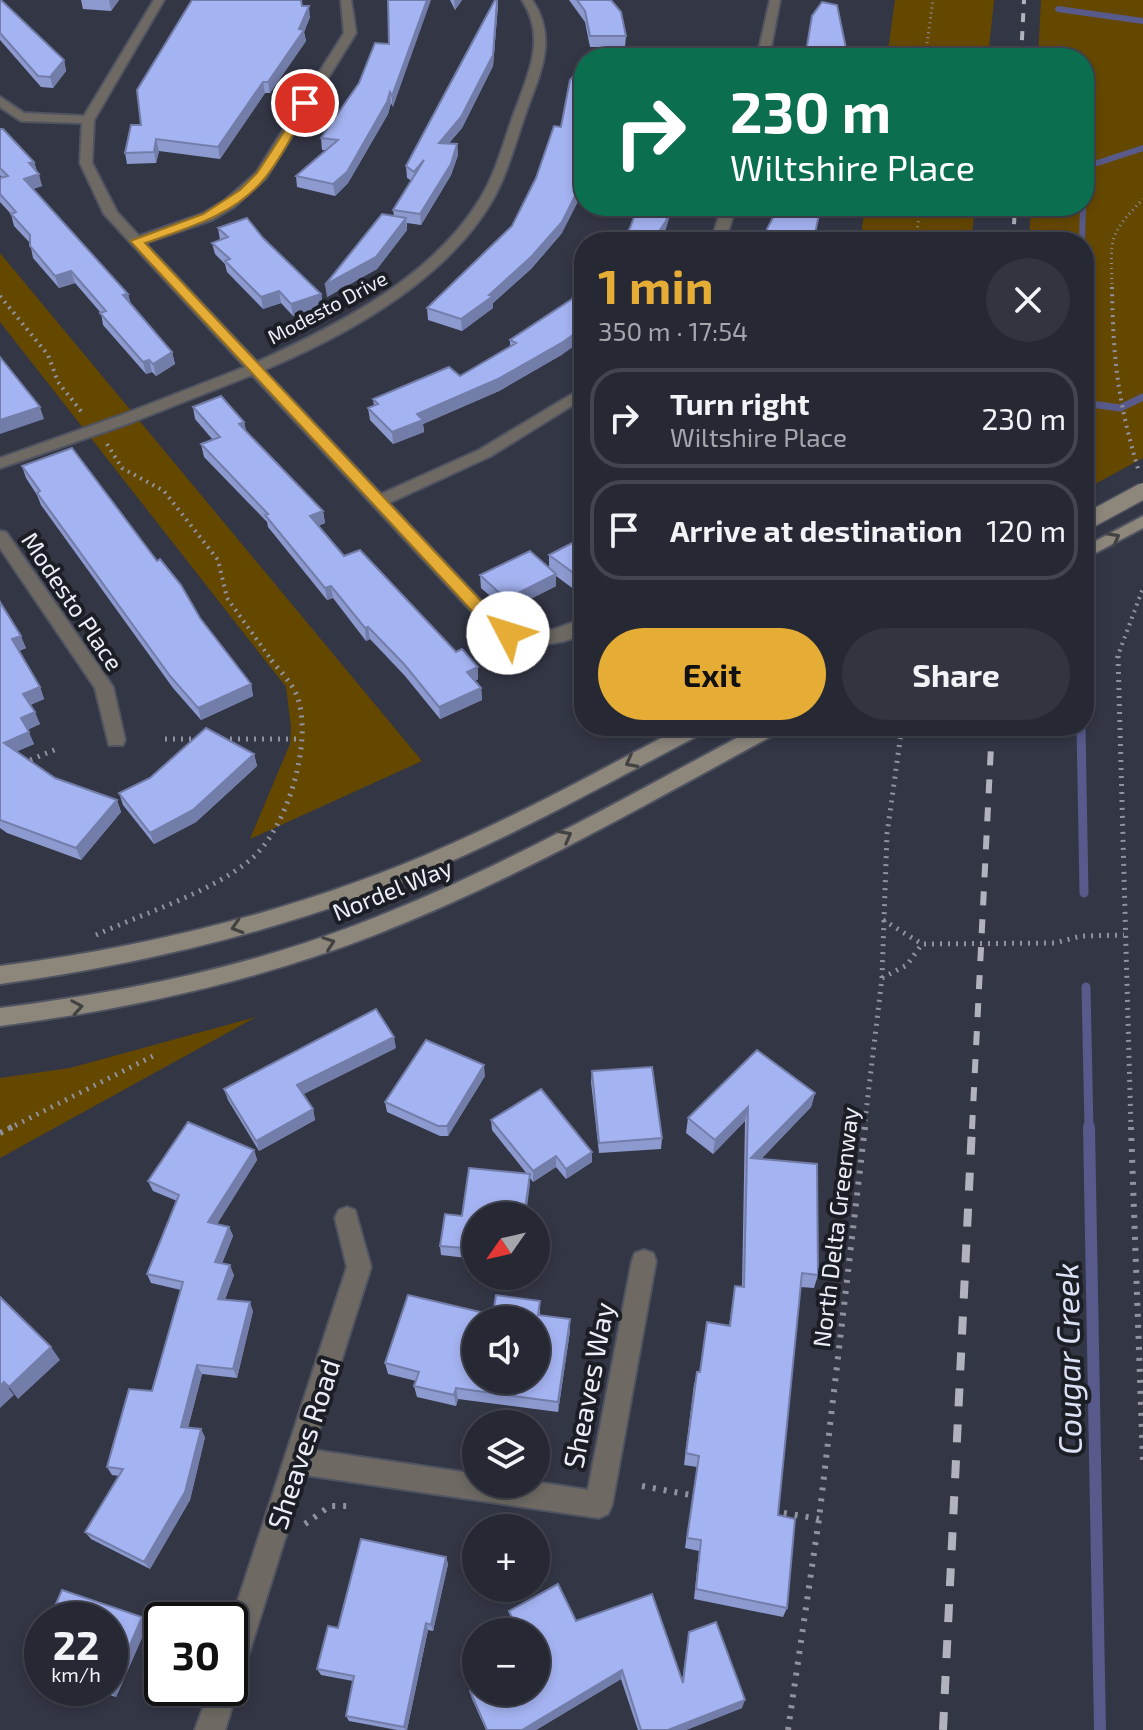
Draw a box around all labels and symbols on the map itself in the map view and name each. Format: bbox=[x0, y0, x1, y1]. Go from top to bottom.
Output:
pin bbox=[271, 69, 339, 137]
street label: Modesto Drive bbox=[263, 265, 391, 349]
street label: Modesto Place bbox=[16, 526, 130, 676]
one-way arrow bbox=[1105, 532, 1119, 548]
position arrow bbox=[466, 591, 550, 675]
one-way arrow bbox=[625, 753, 640, 768]
one-way arrow bbox=[557, 831, 572, 846]
street label: Nordel Way bbox=[328, 852, 456, 926]
one-way arrow bbox=[231, 918, 245, 934]
one-way arrow bbox=[321, 936, 335, 952]
one-way arrow bbox=[71, 1000, 84, 1017]
street label: North Delta Greenway bbox=[806, 1105, 864, 1349]
north arrow bbox=[462, 1202, 550, 1290]
water label: Cougar Creek bbox=[1046, 1263, 1089, 1455]
street label: Sheaves Way bbox=[555, 1299, 621, 1471]
street label: Sheaves Road bbox=[259, 1355, 347, 1533]
speed limit sign: 30 bbox=[144, 1602, 248, 1706]

